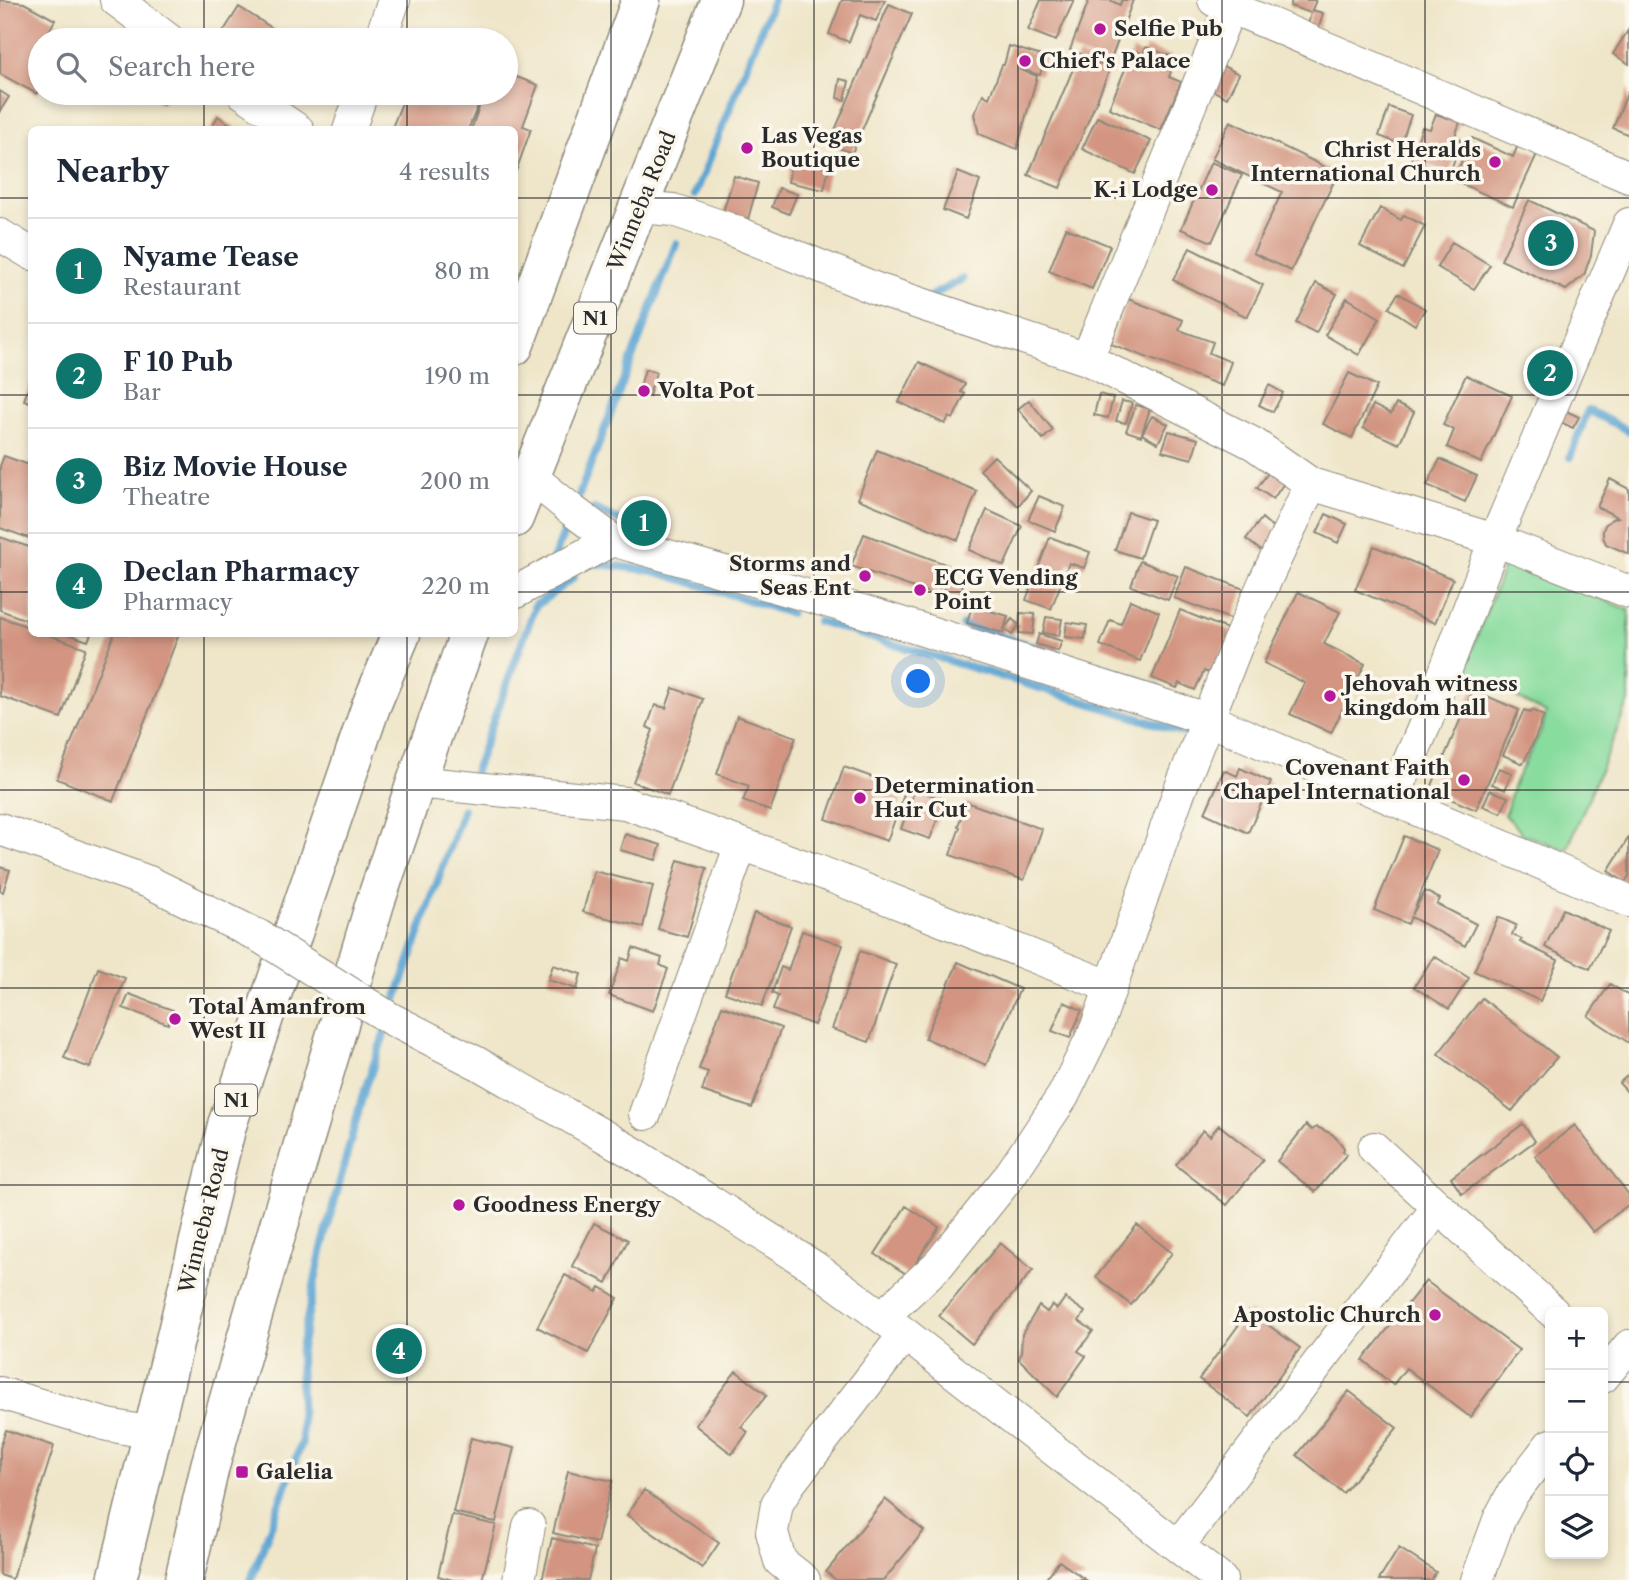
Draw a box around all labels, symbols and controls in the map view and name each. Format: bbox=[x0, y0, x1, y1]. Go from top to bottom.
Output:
place label: Selfie Pub bbox=[1114, 16, 1223, 41]
marker: Selfie Pub bbox=[1092, 21, 1108, 37]
search box bbox=[28, 28, 518, 105]
icon: search bbox=[52, 48, 90, 86]
place label: Chief's Palace bbox=[1039, 48, 1190, 73]
text: Search here bbox=[108, 51, 255, 83]
marker: Chief's Palace bbox=[1017, 53, 1033, 69]
place label: Las Vegas Boutique bbox=[761, 123, 863, 172]
street label: Winneba Road bbox=[602, 127, 681, 275]
place label: Christ Heralds International Church bbox=[1250, 137, 1482, 186]
marker: Las Vegas Boutique bbox=[739, 140, 755, 156]
text: Nearby bbox=[56, 153, 169, 190]
marker: Christ Heralds International Church bbox=[1487, 154, 1503, 170]
text: 4 results bbox=[399, 158, 490, 186]
place label: K-i Lodge bbox=[1094, 177, 1198, 202]
marker: K-i Lodge bbox=[1204, 182, 1220, 198]
pin: 3 bbox=[1528, 217, 1574, 269]
text: Nyame Tease bbox=[123, 241, 299, 273]
text: 1 bbox=[74, 257, 84, 285]
text: 80 m bbox=[434, 257, 490, 285]
text: Restaurant bbox=[123, 273, 241, 301]
road number: N1 bbox=[574, 302, 616, 334]
text: F 10 Pub bbox=[123, 346, 233, 378]
pin: 2 bbox=[1527, 347, 1573, 399]
text: 2 bbox=[72, 362, 86, 390]
text: 190 m bbox=[425, 362, 490, 390]
text: Bar bbox=[123, 378, 161, 406]
place label: Volta Pot bbox=[657, 378, 755, 403]
marker: Volta Pot bbox=[636, 383, 652, 399]
text: Biz Movie House bbox=[123, 451, 347, 483]
text: 3 bbox=[73, 467, 86, 495]
text: 200 m bbox=[420, 467, 490, 495]
text: Theatre bbox=[123, 483, 210, 511]
pin: 1 bbox=[621, 497, 667, 549]
place label: Storms and Seas Ent bbox=[729, 551, 852, 600]
text: Declan Pharmacy bbox=[123, 556, 359, 588]
place label: ECG Vending Point bbox=[934, 565, 1078, 614]
marker: Storms and Seas Ent bbox=[857, 568, 873, 584]
text: 4 bbox=[72, 572, 86, 600]
text: 220 m bbox=[421, 572, 490, 600]
marker: ECG Vending Point bbox=[912, 582, 928, 598]
text: Pharmacy bbox=[123, 588, 233, 616]
your location bbox=[901, 664, 935, 698]
place label: Jehovah witness kingdom hall bbox=[1340, 671, 1518, 720]
marker: Jehovah witness kingdom hall bbox=[1322, 688, 1338, 704]
place label: Covenant Faith Chapel International bbox=[1223, 755, 1451, 804]
marker: Covenant Faith Chapel International bbox=[1456, 772, 1472, 788]
place label: Determination Hair Cut bbox=[874, 773, 1035, 822]
marker: Determination Hair Cut bbox=[852, 790, 868, 806]
place label: Total Amanfrom West II bbox=[188, 994, 366, 1043]
marker: Total Amanfrom West II bbox=[167, 1011, 183, 1027]
road number: N1 bbox=[215, 1084, 257, 1116]
street label: Winneba Road bbox=[173, 1146, 234, 1297]
place label: Goodness Energy bbox=[473, 1192, 662, 1217]
marker: Goodness Energy bbox=[451, 1197, 467, 1213]
place label: Apostolic Church bbox=[1232, 1302, 1422, 1327]
marker: Apostolic Church bbox=[1427, 1307, 1443, 1323]
map controls bbox=[1545, 1307, 1608, 1559]
button: + bbox=[1545, 1307, 1608, 1370]
pin: 4 bbox=[376, 1325, 422, 1377]
button: − bbox=[1545, 1370, 1608, 1433]
button: locate bbox=[1545, 1433, 1608, 1496]
place label: Galelia bbox=[256, 1459, 334, 1484]
marker: Galelia bbox=[234, 1464, 250, 1480]
button: layers bbox=[1545, 1496, 1608, 1559]

